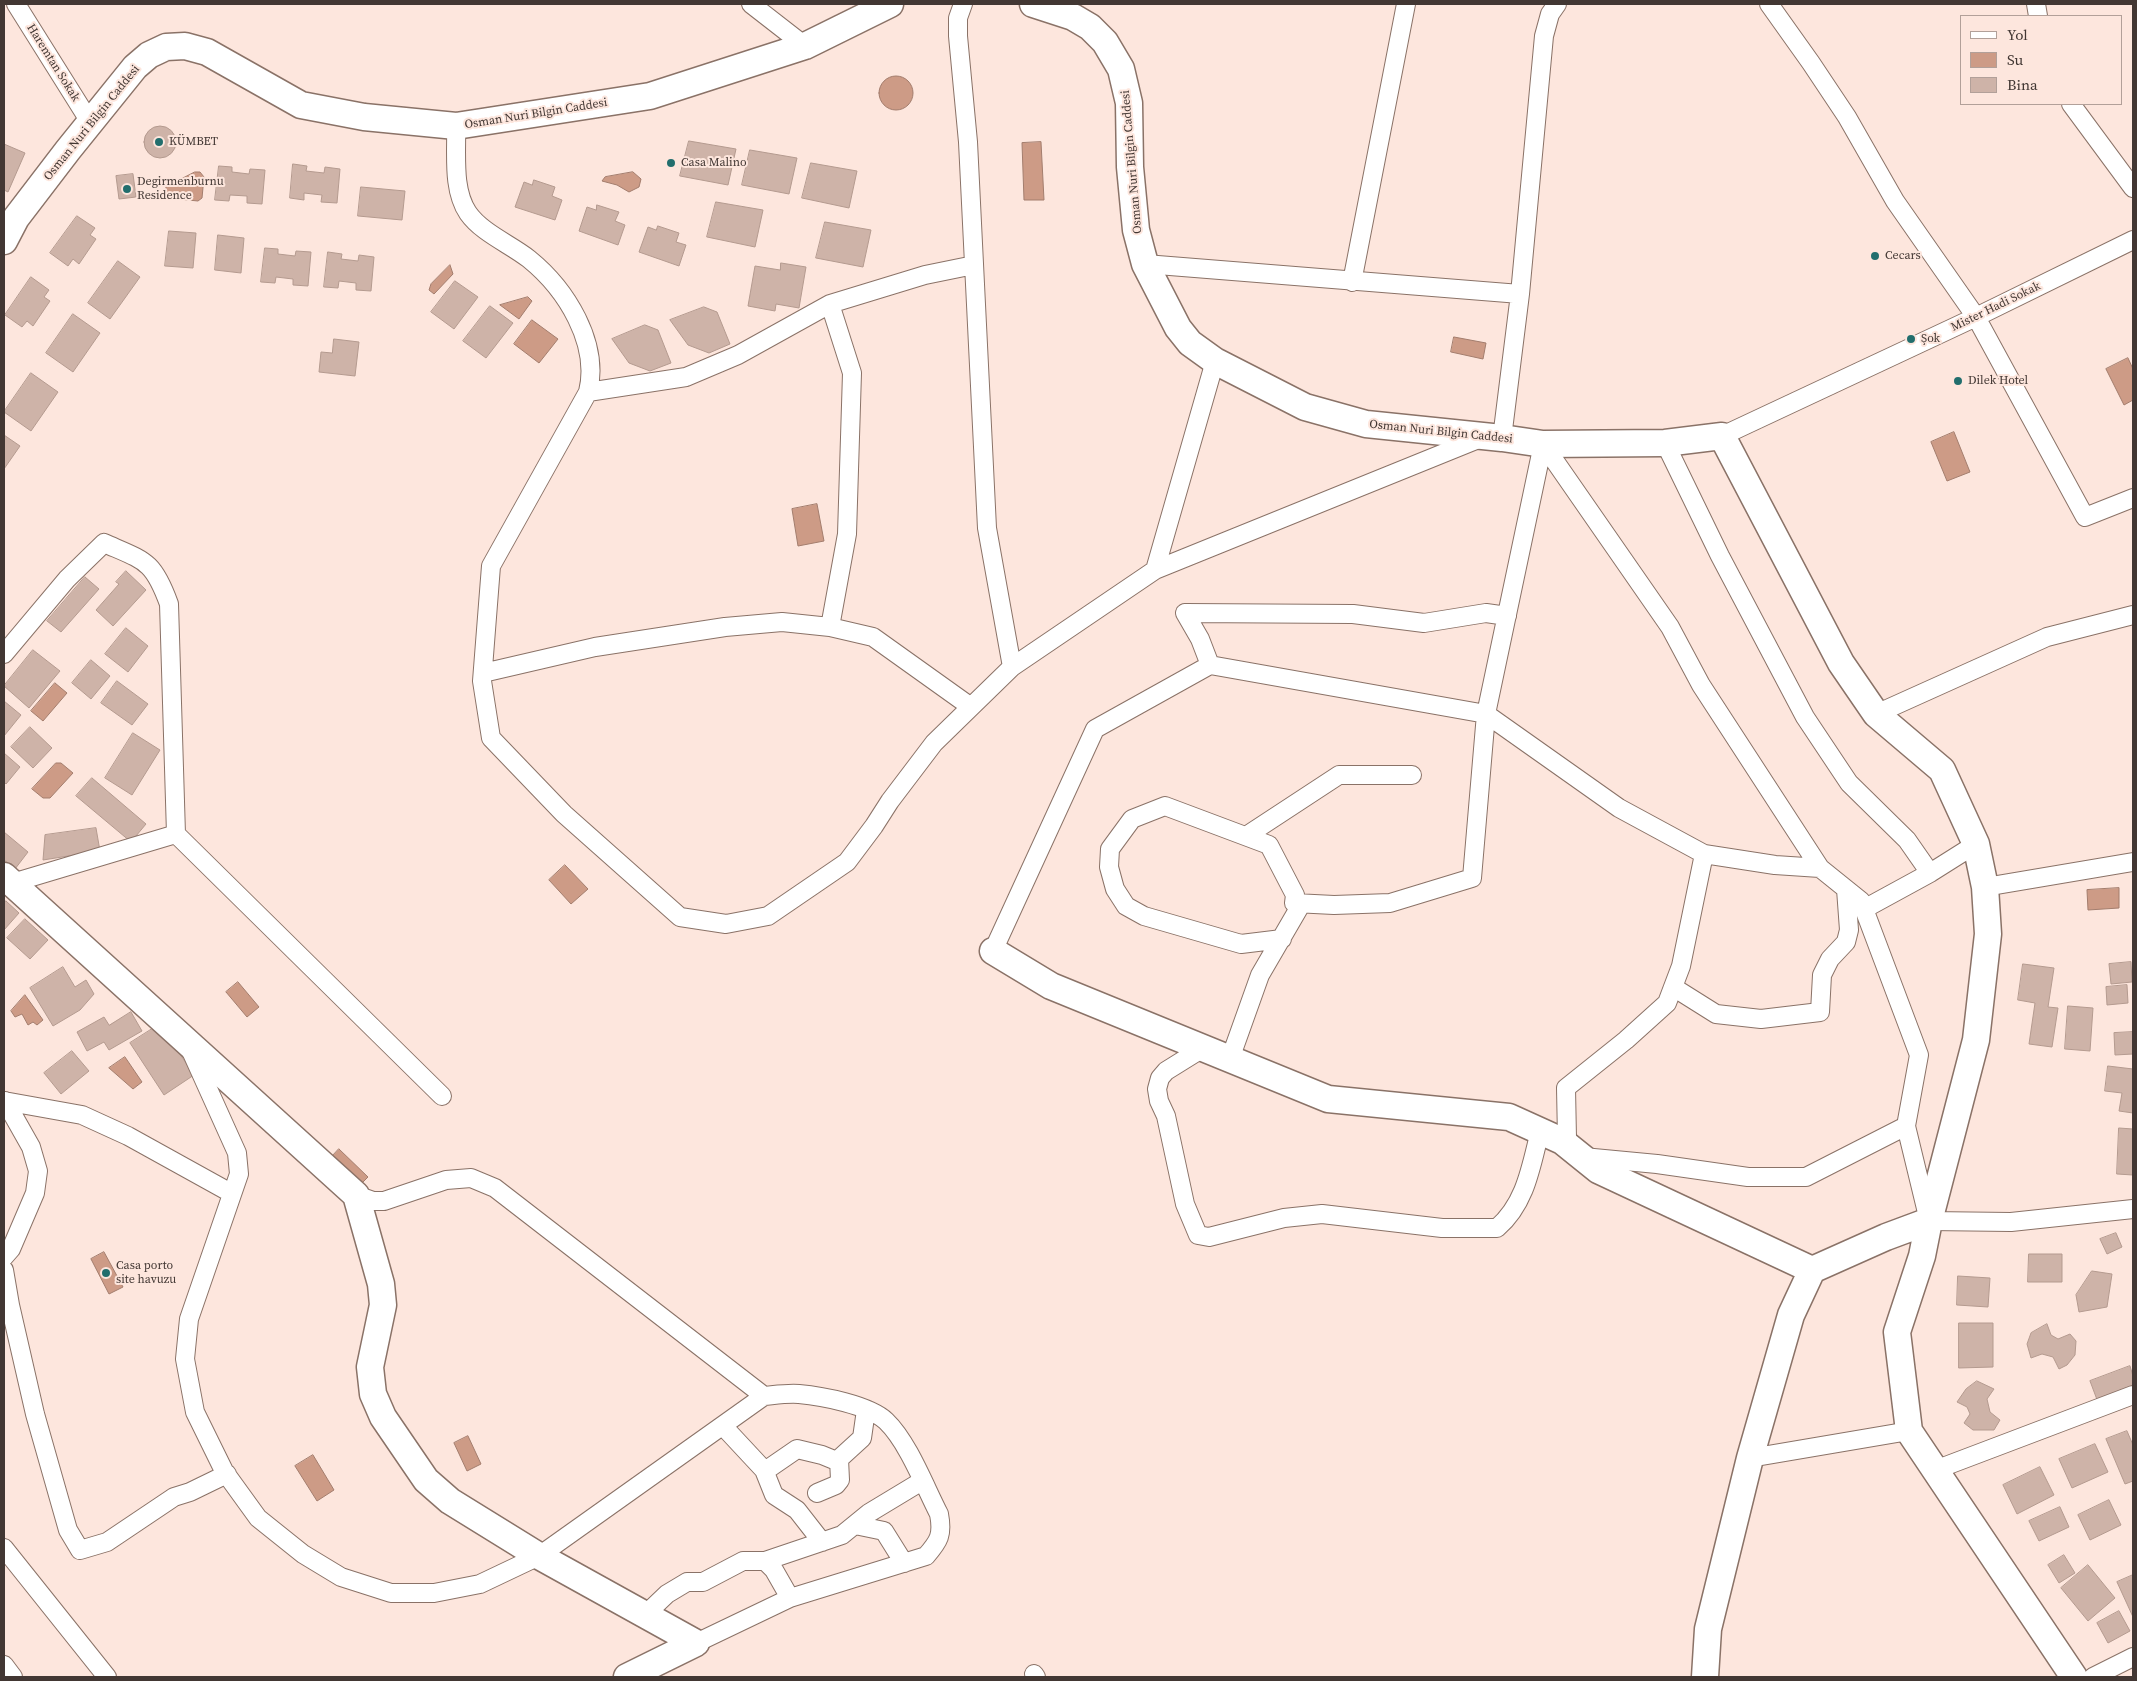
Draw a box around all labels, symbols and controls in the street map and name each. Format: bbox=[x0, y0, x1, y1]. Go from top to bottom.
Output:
legend bbox=[1960, 15, 2122, 105]
street label: Haremtan Sokak bbox=[23, 21, 83, 105]
text: Yol bbox=[2007, 24, 2028, 45]
text: Su bbox=[2007, 49, 2023, 70]
street label: Osman Nuri Bilgin Caddesi bbox=[41, 62, 143, 184]
text: Bina bbox=[2007, 74, 2038, 95]
street label: Osman Nuri Bilgin Caddesi bbox=[1119, 90, 1145, 234]
street label: Osman Nuri Bilgin Caddesi bbox=[464, 96, 608, 132]
place label: KÜMBET bbox=[169, 135, 218, 149]
marker: KÜMBET bbox=[153, 136, 165, 148]
place label: Casa Malino bbox=[681, 156, 746, 170]
marker: Casa Malino bbox=[665, 157, 677, 169]
place label: Degirmenburnu Residence bbox=[137, 175, 224, 203]
marker: Degirmenburnu Residence bbox=[121, 183, 133, 195]
place label: Cecars bbox=[1885, 249, 1921, 263]
marker: Cecars bbox=[1869, 250, 1881, 262]
street label: Mister Hadi Sokak bbox=[1949, 279, 2043, 335]
place label: Şok bbox=[1921, 332, 1940, 346]
marker: Şok bbox=[1905, 333, 1917, 345]
place label: Dilek Hotel bbox=[1968, 374, 2028, 388]
marker: Dilek Hotel bbox=[1952, 375, 1964, 387]
street label: Osman Nuri Bilgin Caddesi bbox=[1369, 417, 1513, 447]
place label: Casa porto site havuzu bbox=[116, 1259, 176, 1287]
marker: Casa porto site havuzu bbox=[100, 1267, 112, 1279]

